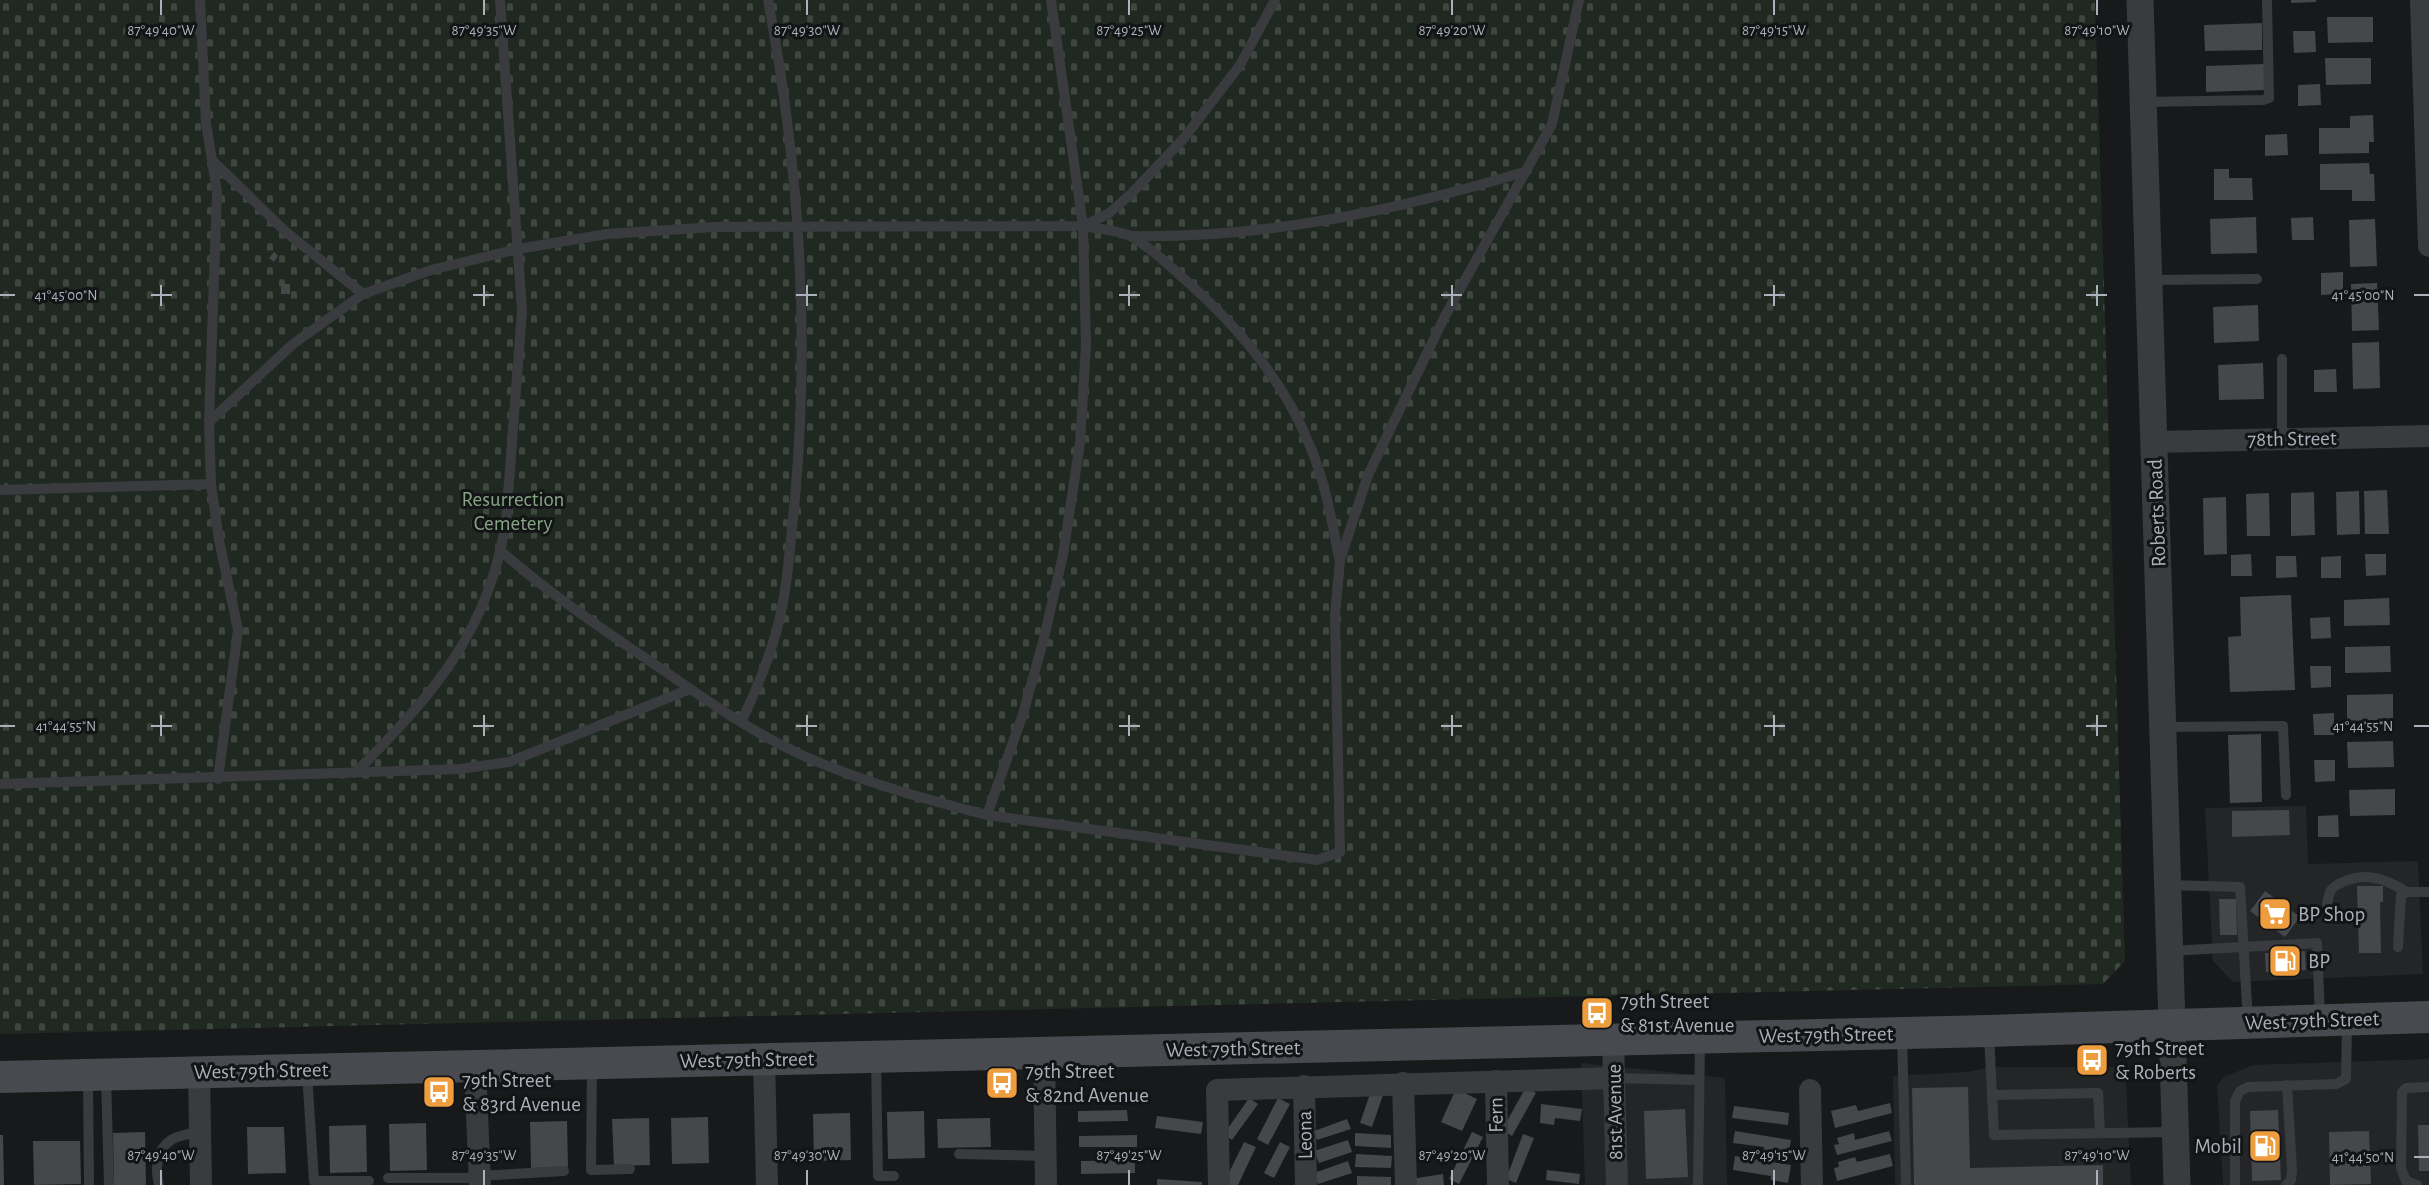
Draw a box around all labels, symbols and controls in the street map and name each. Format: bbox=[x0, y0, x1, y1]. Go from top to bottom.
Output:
text: 87°49'40"W bbox=[127, 23, 195, 38]
text: 87°49'35"W bbox=[452, 23, 517, 38]
text: 87°49'30"W bbox=[774, 23, 841, 38]
text: 87°49'25"W bbox=[1096, 23, 1162, 38]
text: 87°49'20"W bbox=[1418, 23, 1486, 38]
text: 87°49'15"W bbox=[1742, 23, 1806, 38]
text: 87°49'10"W bbox=[2064, 23, 2130, 38]
text: 41°45'00"N bbox=[34, 288, 98, 303]
text: 41°45'00"N bbox=[2331, 288, 2395, 303]
street label: 78th Street bbox=[2247, 428, 2337, 450]
street label: Roberts Road bbox=[2145, 458, 2169, 567]
park label: Resurrection Cemetery bbox=[462, 489, 564, 534]
text: 41°44'55"N bbox=[36, 719, 96, 734]
text: 41°44'55"N bbox=[2333, 719, 2393, 734]
supermarket icon: BP Shop bbox=[2257, 896, 2293, 932]
place label: BP Shop bbox=[2298, 904, 2365, 925]
fuel station icon: BP bbox=[2267, 943, 2303, 979]
place label: BP bbox=[2308, 951, 2330, 972]
place label: 79th Street & 81st Avenue bbox=[1620, 991, 1734, 1036]
bus stop icon: 79th Street & 81st Avenue bbox=[1579, 995, 1615, 1031]
street label: West 79th Street bbox=[2244, 1008, 2380, 1034]
street label: West 79th Street bbox=[1759, 1023, 1894, 1047]
street label: West 79th Street bbox=[1166, 1037, 1301, 1061]
place label: 79th Street & Roberts bbox=[2115, 1038, 2204, 1083]
bus stop icon: 79th Street & Roberts bbox=[2074, 1042, 2110, 1078]
street label: West 79th Street bbox=[680, 1048, 815, 1072]
street label: West 79th Street bbox=[194, 1059, 329, 1083]
place label: 79th Street & 82nd Avenue bbox=[1025, 1061, 1149, 1106]
street label: 81st Avenue bbox=[1604, 1064, 1626, 1160]
bus stop icon: 79th Street & 82nd Avenue bbox=[984, 1065, 1020, 1101]
place label: 79th Street & 83rd Avenue bbox=[462, 1070, 581, 1115]
bus stop icon: 79th Street & 83rd Avenue bbox=[421, 1074, 457, 1110]
street label: Fern bbox=[1485, 1097, 1507, 1133]
street label: Leona bbox=[1294, 1110, 1316, 1160]
fuel station icon: Mobil bbox=[2247, 1128, 2283, 1164]
place label: Mobil bbox=[2194, 1136, 2242, 1157]
text: 87°49'40"W bbox=[127, 1148, 195, 1163]
text: 87°49'35"W bbox=[452, 1148, 517, 1163]
text: 87°49'30"W bbox=[774, 1148, 841, 1163]
text: 87°49'25"W bbox=[1096, 1148, 1162, 1163]
text: 87°49'20"W bbox=[1418, 1148, 1486, 1163]
text: 87°49'15"W bbox=[1742, 1148, 1806, 1163]
text: 87°49'10"W bbox=[2064, 1148, 2130, 1163]
text: 41°44'50"N bbox=[2332, 1150, 2394, 1165]

